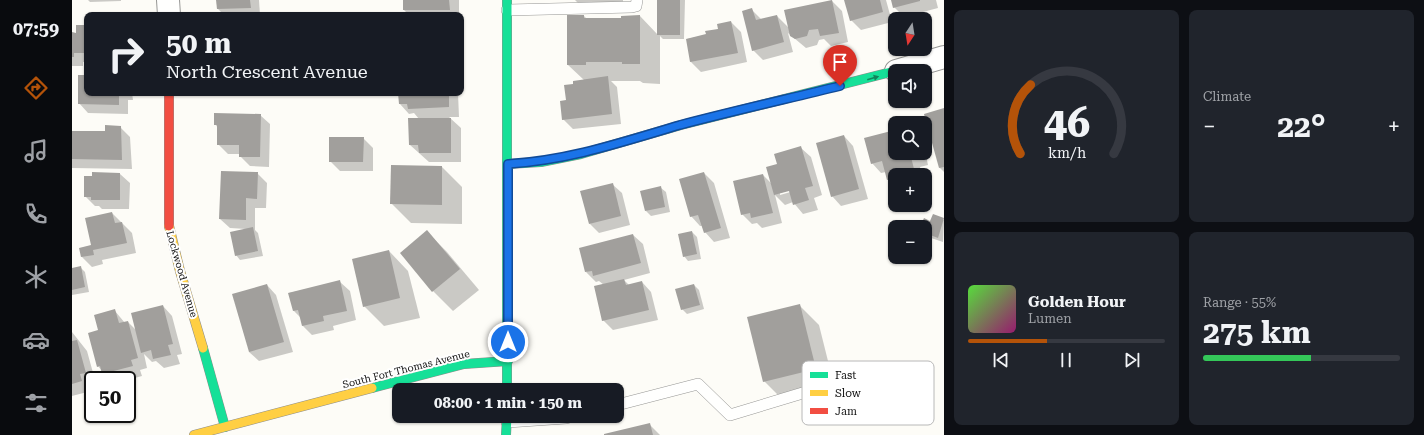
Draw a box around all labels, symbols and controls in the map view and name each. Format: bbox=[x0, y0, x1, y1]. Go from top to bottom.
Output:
north arrow bbox=[888, 12, 932, 56]
map controls bbox=[888, 12, 932, 264]
text: 07:59 bbox=[13, 18, 59, 39]
text: 50 m bbox=[166, 27, 231, 60]
icon: right bbox=[100, 28, 152, 80]
pin bbox=[823, 45, 857, 86]
icon: arrive bbox=[829, 51, 851, 73]
text: North Crescent Avenue bbox=[166, 61, 368, 82]
button: sound bbox=[888, 64, 932, 108]
icon: directions bbox=[22, 74, 50, 102]
one-way arrow bbox=[867, 75, 879, 81]
text: Climate bbox=[1203, 89, 1251, 104]
text: 46 bbox=[1043, 98, 1090, 147]
text: 22° bbox=[1277, 109, 1326, 144]
text: − bbox=[1203, 114, 1215, 139]
text: + bbox=[1388, 114, 1400, 139]
button: search bbox=[888, 116, 932, 160]
icon: music bbox=[22, 137, 50, 165]
text: km/h bbox=[1047, 144, 1086, 160]
button: + bbox=[888, 168, 932, 212]
icon: phone bbox=[22, 200, 50, 228]
button: − bbox=[888, 220, 932, 264]
street label: Lockwood Avenue bbox=[164, 230, 200, 319]
icon: climate bbox=[22, 263, 50, 291]
text: Golden Hour bbox=[1028, 293, 1126, 311]
text: Range · 55% bbox=[1203, 295, 1276, 310]
text: Lumen bbox=[1028, 311, 1072, 326]
text: 275 km bbox=[1203, 315, 1311, 350]
position arrow bbox=[487, 321, 529, 363]
icon: car bbox=[22, 326, 50, 354]
street label: South Fort Thomas Avenue bbox=[341, 348, 471, 390]
icon: previous bbox=[990, 349, 1012, 371]
icon: pause bbox=[1055, 349, 1077, 371]
icon: next bbox=[1121, 349, 1143, 371]
legend bbox=[802, 361, 934, 425]
text: Fast bbox=[835, 369, 856, 382]
speed limit sign: 50 bbox=[84, 371, 136, 423]
text: Slow bbox=[835, 387, 862, 400]
icon: filters bbox=[22, 389, 50, 417]
text: 08:00 · 1 min · 150 m bbox=[434, 394, 582, 412]
text: Jam bbox=[835, 405, 857, 418]

